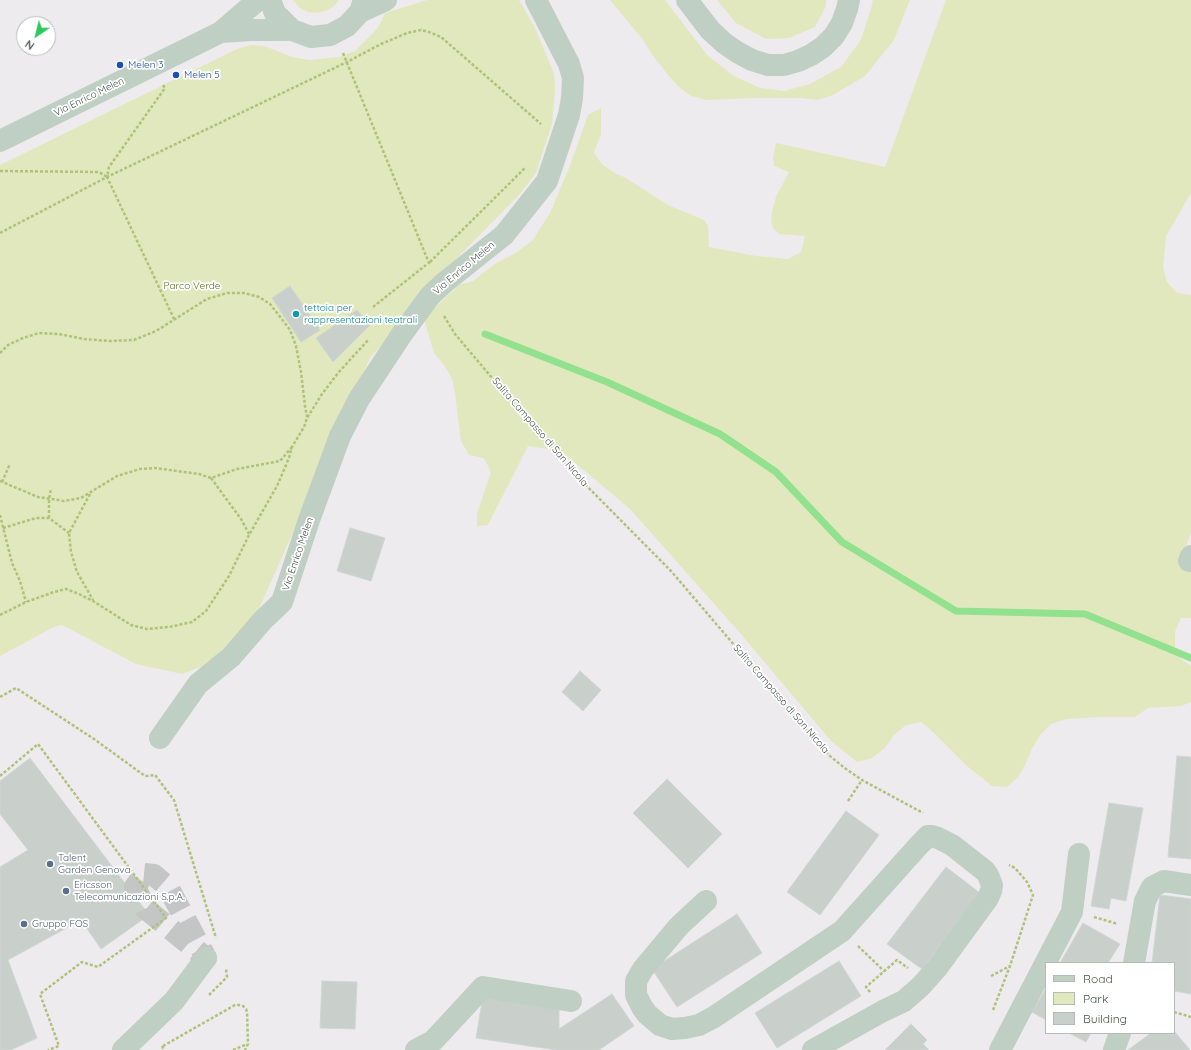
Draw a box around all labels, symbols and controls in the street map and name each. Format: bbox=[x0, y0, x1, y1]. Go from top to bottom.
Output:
north arrow bbox=[16, 16, 56, 56]
text: N bbox=[22, 37, 37, 53]
place label: Melen 3 bbox=[128, 59, 164, 71]
marker: Melen 3 bbox=[115, 60, 125, 70]
place label: Melen 5 bbox=[184, 69, 220, 81]
marker: Melen 5 bbox=[171, 70, 181, 80]
street label: Via Enrico Melen bbox=[52, 75, 126, 119]
street label: Via Enrico Melen bbox=[431, 239, 497, 297]
park label: Parco Verde bbox=[164, 280, 220, 292]
place label: tettoia per rappresentazioni teatrali bbox=[304, 302, 417, 326]
marker: tettoia per rappresentazioni teatrali bbox=[291, 309, 301, 319]
street label: Salita Campasso di San Nicola bbox=[489, 375, 591, 489]
street label: Via Enrico Melen bbox=[280, 516, 316, 592]
street label: Salita Campasso di San Nicola bbox=[730, 642, 832, 756]
place label: Talent Garden Genova bbox=[58, 852, 131, 876]
marker: Talent Garden Genova bbox=[45, 859, 55, 869]
place label: Ericsson Telecomunicazioni S.p.A. bbox=[74, 879, 185, 902]
marker: Ericsson Telecomunicazioni S.p.A. bbox=[61, 886, 71, 896]
place label: Gruppo FOS bbox=[32, 918, 88, 930]
marker: Gruppo FOS bbox=[19, 919, 29, 929]
legend bbox=[1045, 962, 1175, 1034]
text: Road bbox=[1083, 971, 1113, 986]
text: Park bbox=[1083, 991, 1108, 1006]
text: Building bbox=[1083, 1011, 1127, 1026]

